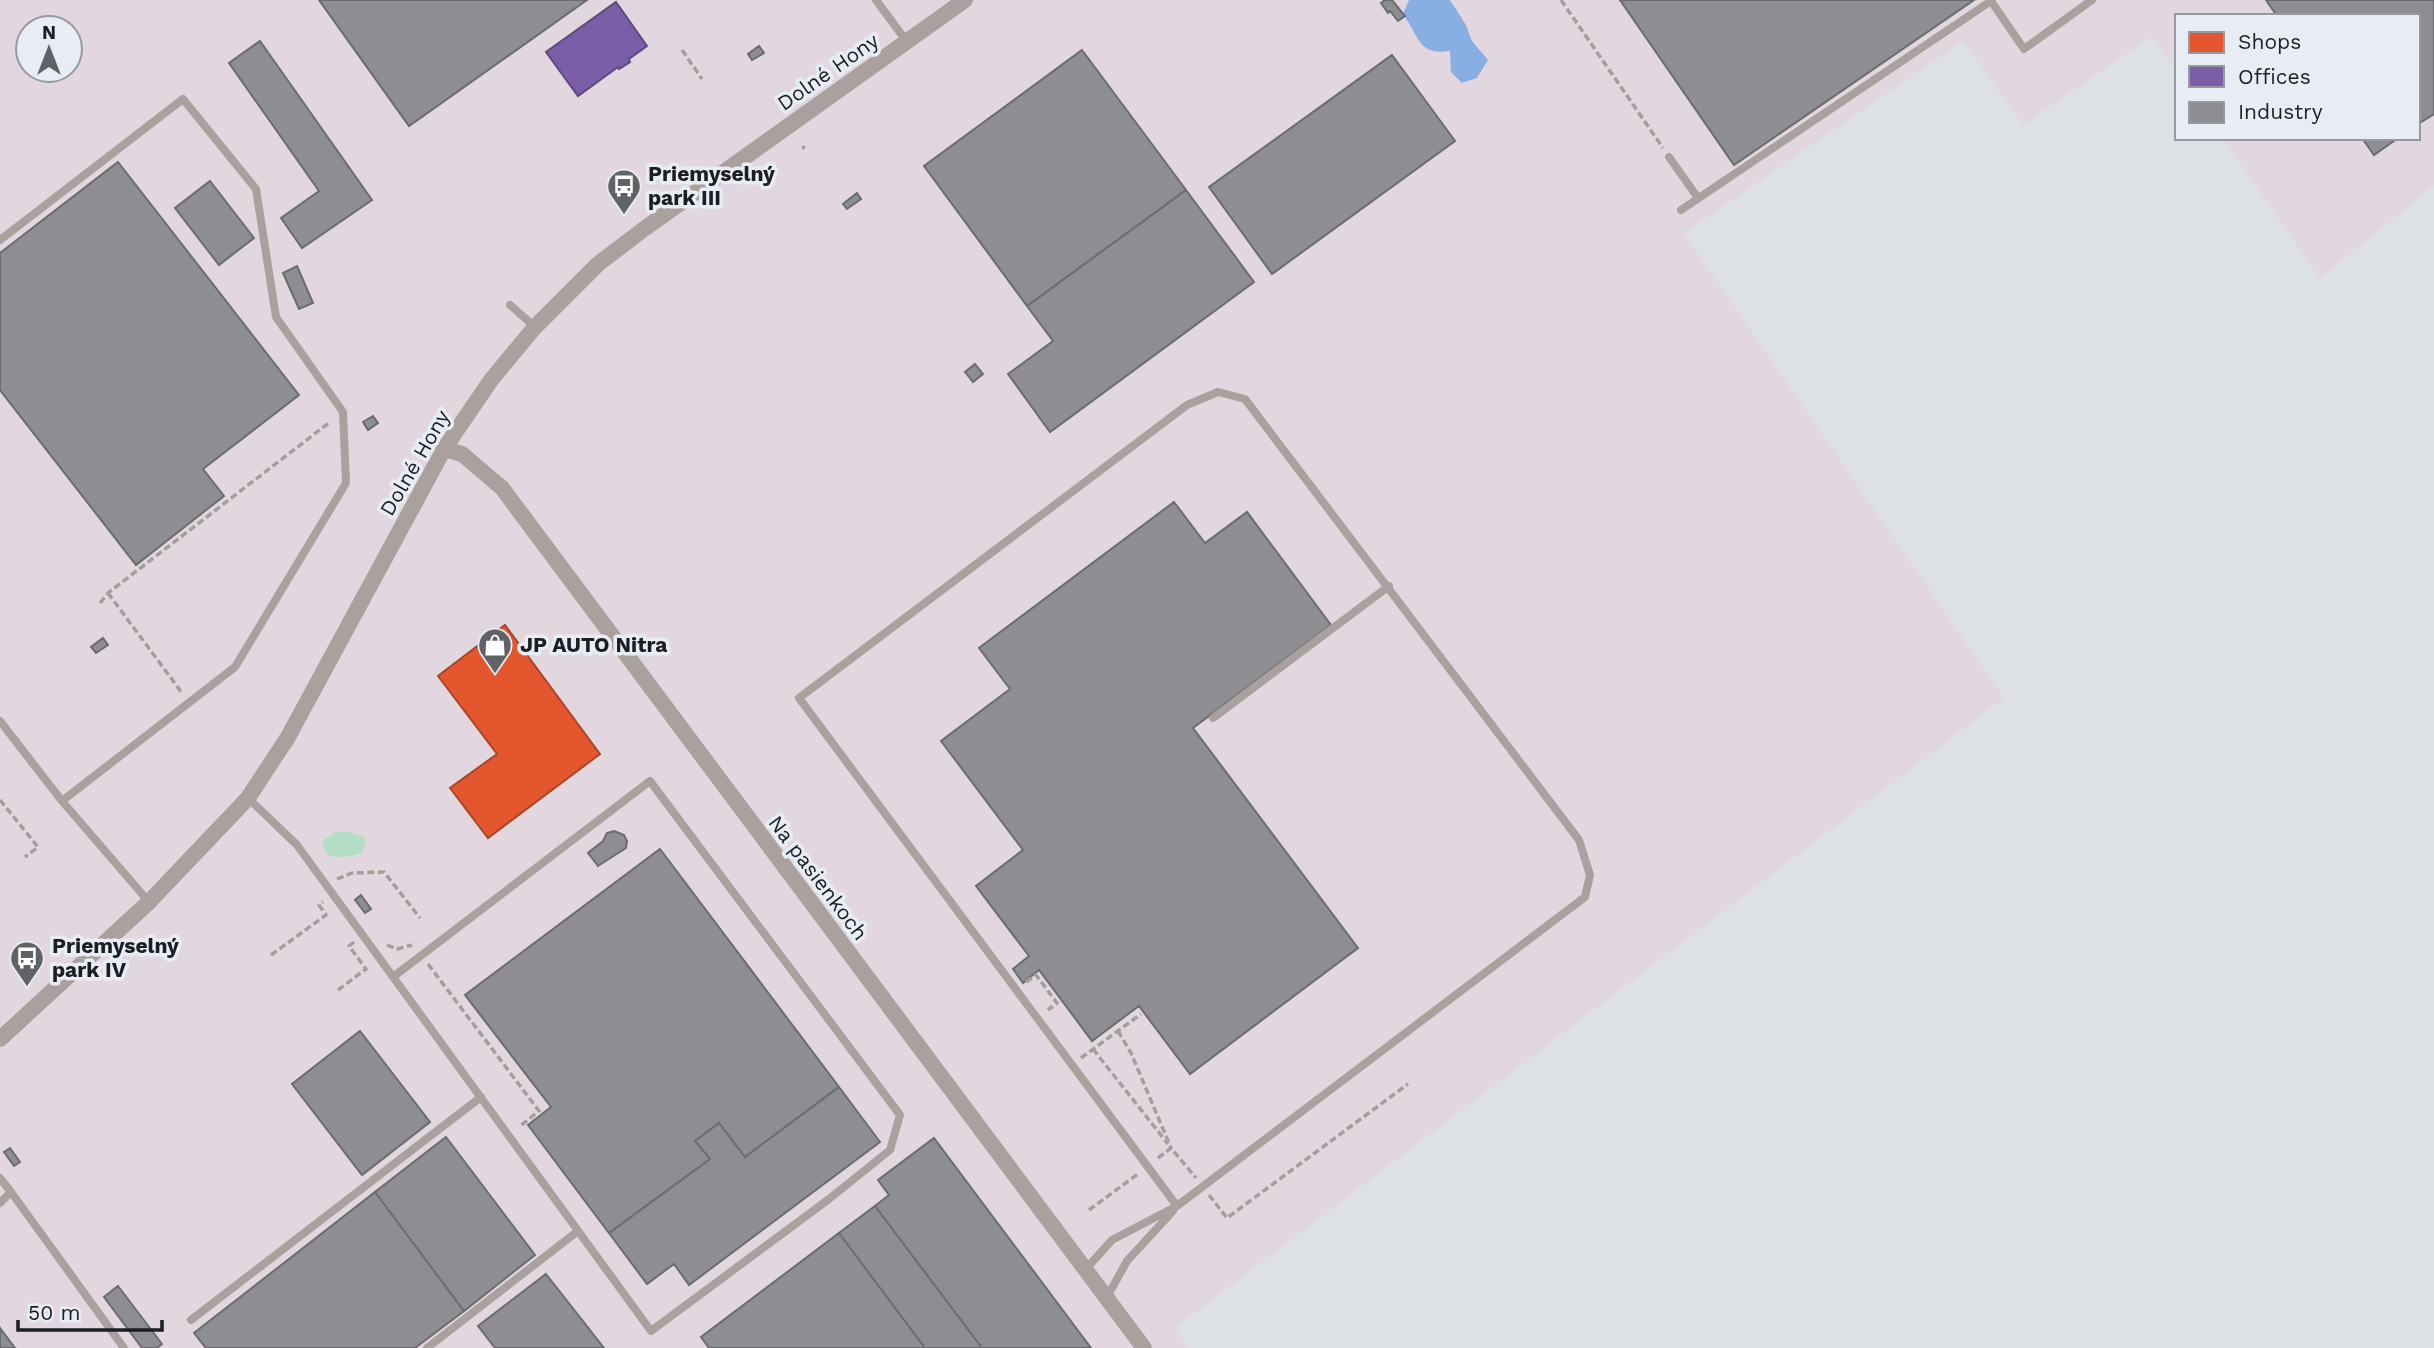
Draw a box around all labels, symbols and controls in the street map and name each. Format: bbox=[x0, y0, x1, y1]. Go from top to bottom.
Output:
north arrow bbox=[14, 14, 84, 84]
legend bbox=[2175, 14, 2420, 140]
text: N bbox=[42, 21, 56, 44]
street label: Dolné Hony bbox=[772, 27, 883, 116]
text: Shops bbox=[2238, 29, 2301, 54]
text: Offices bbox=[2238, 64, 2311, 89]
text: Industry bbox=[2238, 99, 2323, 124]
place label: Priemyselný park III bbox=[648, 161, 775, 210]
bus stop icon: Priemyselný park III bbox=[605, 167, 643, 216]
street label: Dolné Hony bbox=[374, 405, 455, 520]
shop icon: JP AUTO Nitra bbox=[476, 626, 514, 675]
place label: JP AUTO Nitra bbox=[520, 632, 668, 657]
street label: Na pasienkoch bbox=[763, 810, 873, 945]
place label: Priemyselný park IV bbox=[52, 933, 179, 982]
bus stop icon: Priemyselný park IV bbox=[8, 939, 46, 988]
scale bar bbox=[18, 1288, 161, 1332]
text: 50 m bbox=[28, 1300, 80, 1325]

